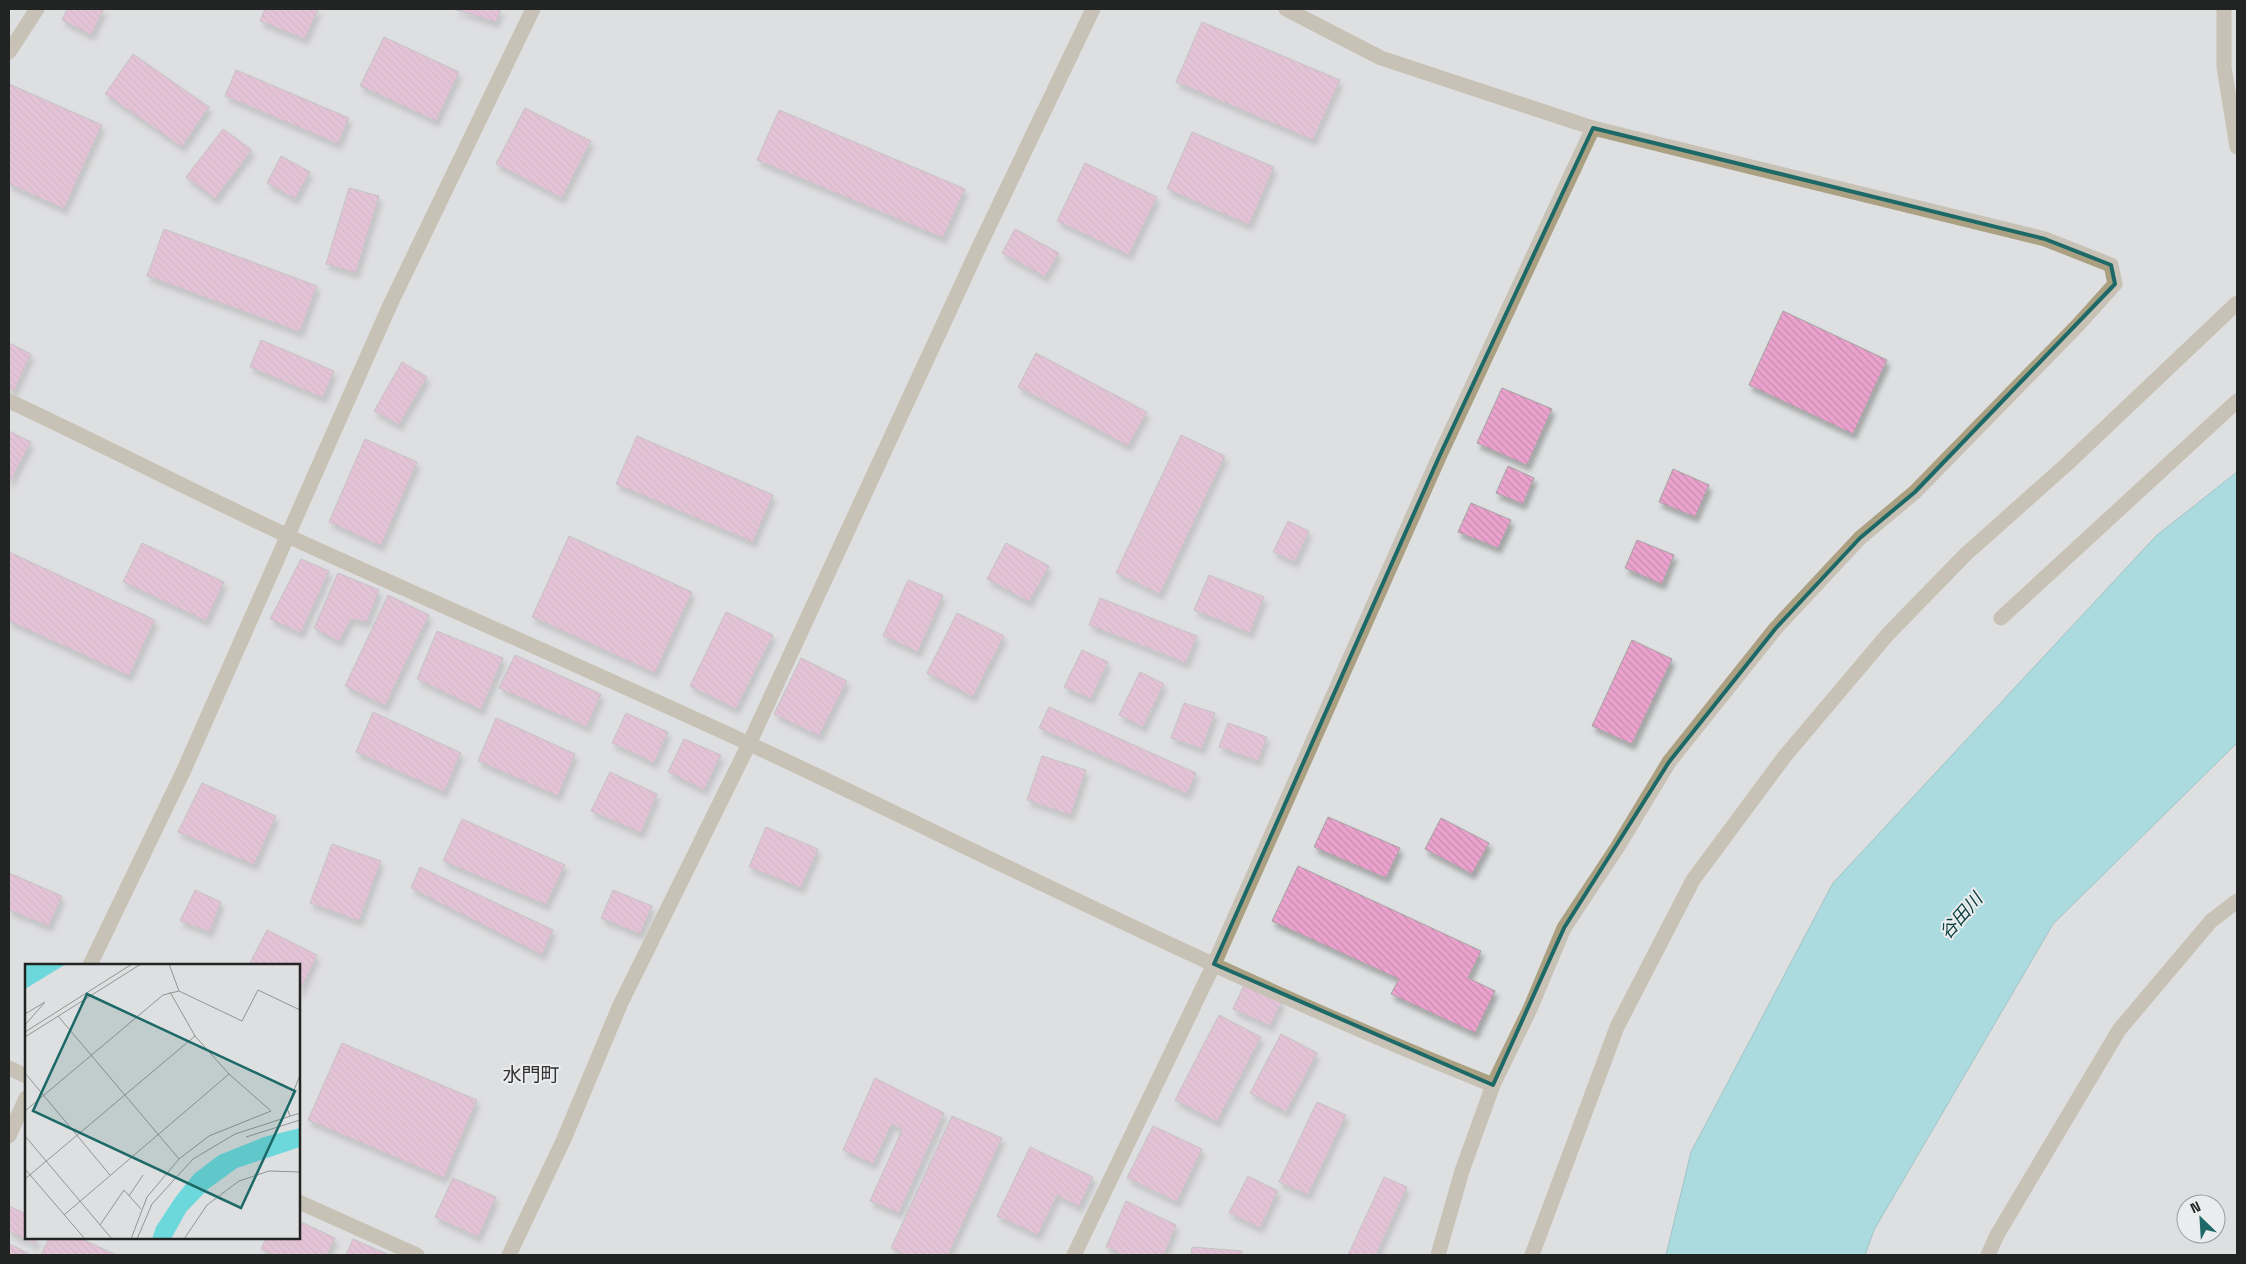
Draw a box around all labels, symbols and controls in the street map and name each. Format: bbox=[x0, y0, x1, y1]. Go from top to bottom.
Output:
water label: 谷田川 bbox=[1934, 886, 1988, 944]
inset map bbox=[25, 964, 300, 1239]
district label: 水門町 bbox=[502, 1062, 560, 1087]
north arrow bbox=[2176, 1194, 2226, 1244]
text: N bbox=[2187, 1197, 2204, 1217]

